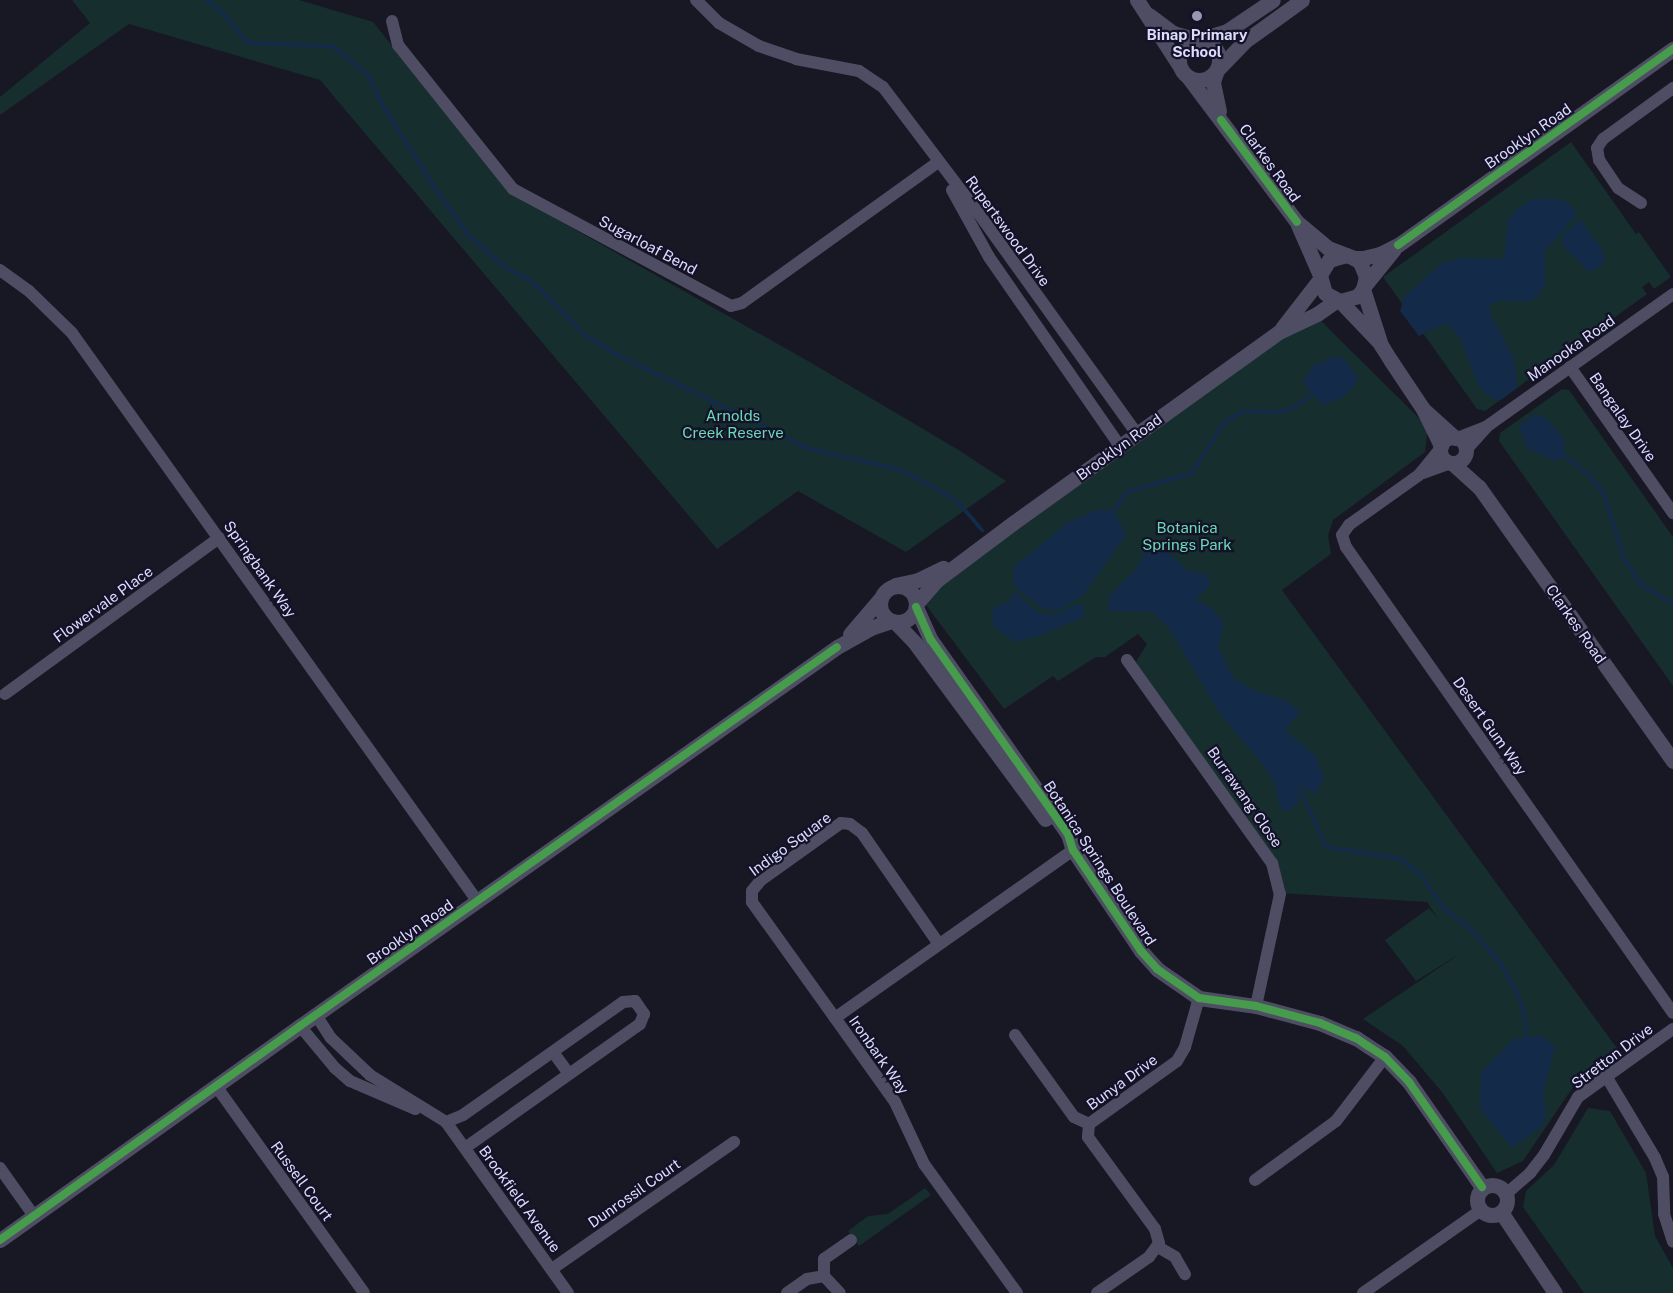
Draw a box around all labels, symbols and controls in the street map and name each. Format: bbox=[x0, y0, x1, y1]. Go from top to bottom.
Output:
marker: Binap Primary School bbox=[1190, 9, 1204, 23]
place label: Binap Primary School bbox=[1147, 25, 1247, 60]
street label: Brooklyn Road bbox=[1481, 100, 1575, 172]
street label: Clarkes Road bbox=[1236, 120, 1304, 206]
street label: Rupertswood Drive bbox=[962, 172, 1054, 290]
street label: Sugarloaf Bend bbox=[596, 212, 700, 278]
street label: Manooka Road bbox=[1524, 311, 1618, 385]
street label: Bangalay Drive bbox=[1586, 369, 1660, 465]
park label: Arnolds Creek Reserve bbox=[682, 406, 784, 441]
street label: Brooklyn Road bbox=[1073, 410, 1165, 484]
street label: Springbank Way bbox=[220, 517, 300, 621]
park label: Botanica Springs Park bbox=[1142, 518, 1232, 553]
street label: Flowervale Place bbox=[50, 562, 156, 646]
street label: Clarkes Road bbox=[1542, 581, 1610, 667]
street label: Desert Gum Way bbox=[1449, 673, 1531, 779]
street label: Burrawang Close bbox=[1204, 743, 1286, 851]
street label: Botanica Springs Boulevard bbox=[1040, 777, 1160, 949]
street label: Indigo Square bbox=[745, 808, 835, 880]
street label: Brooklyn Road bbox=[363, 896, 457, 968]
street label: Ironbark Way bbox=[845, 1012, 913, 1098]
street label: Stretton Drive bbox=[1568, 1020, 1656, 1092]
street label: Bunya Drive bbox=[1083, 1050, 1161, 1114]
street label: Russell Court bbox=[267, 1138, 337, 1224]
street label: Brookfield Avenue bbox=[475, 1142, 565, 1256]
street label: Dunrossil Court bbox=[585, 1155, 683, 1231]

